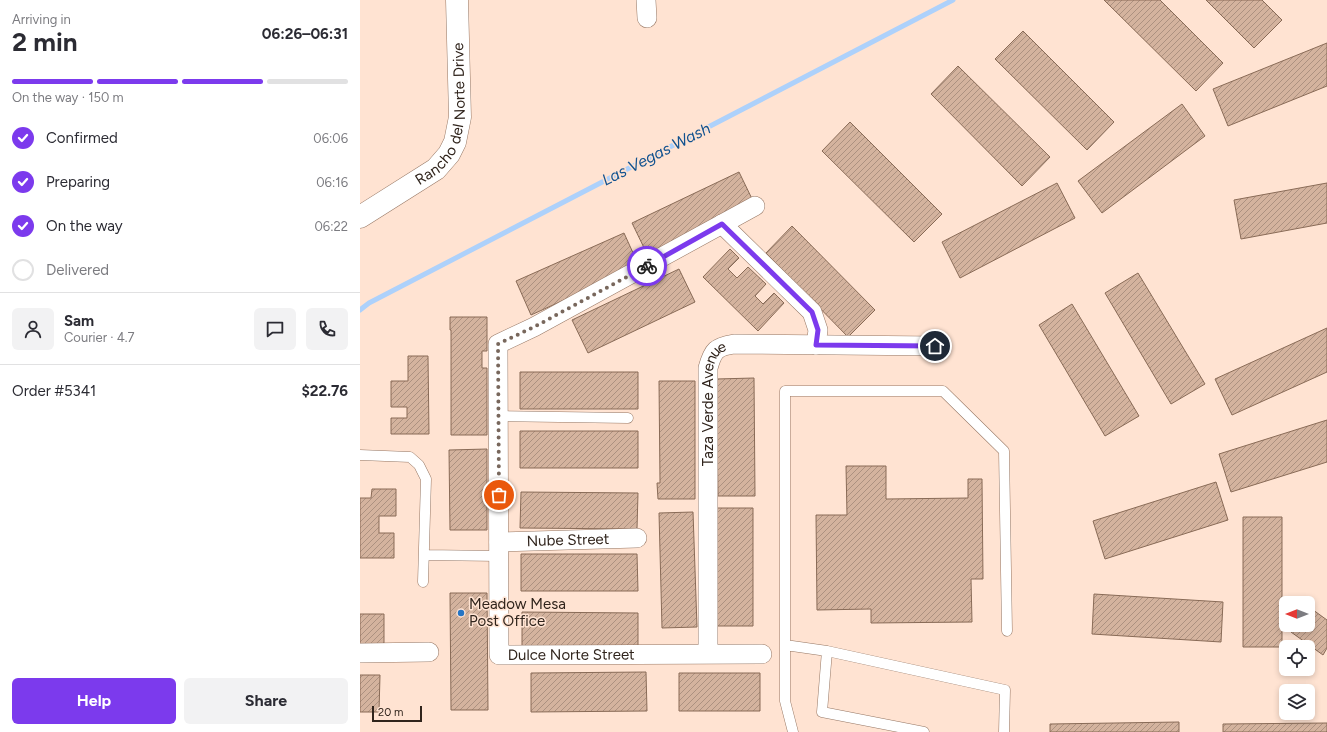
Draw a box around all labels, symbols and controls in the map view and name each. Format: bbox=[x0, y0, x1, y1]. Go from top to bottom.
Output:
text: Arriving in bbox=[12, 12, 71, 27]
text: 06:26–06:31 bbox=[262, 25, 348, 43]
text: 2 min bbox=[12, 26, 78, 58]
street label: Rancho del Norte Drive bbox=[412, 42, 469, 189]
text: On the way · 150 m bbox=[12, 90, 124, 105]
water label: Las Vegas Wash bbox=[599, 118, 713, 190]
icon: check bbox=[12, 127, 34, 149]
text: Confirmed bbox=[46, 129, 118, 147]
text: 06:06 bbox=[313, 131, 348, 146]
icon: check bbox=[12, 171, 34, 193]
text: Preparing bbox=[46, 173, 110, 191]
text: 06:16 bbox=[316, 175, 348, 190]
icon: check bbox=[12, 215, 34, 237]
text: On the way bbox=[46, 217, 123, 235]
text: 06:22 bbox=[314, 219, 348, 234]
courier bbox=[627, 246, 667, 286]
icon: bike bbox=[636, 255, 658, 277]
text: Delivered bbox=[46, 261, 109, 279]
button: person bbox=[12, 308, 54, 350]
button: chat bbox=[254, 308, 296, 350]
button: phone bbox=[306, 308, 348, 350]
text: Sam bbox=[64, 312, 94, 330]
pin bbox=[918, 329, 952, 363]
text: Courier · 4.7 bbox=[64, 330, 135, 345]
icon: home bbox=[924, 335, 946, 357]
street label: Taza Verde Avenue bbox=[699, 337, 729, 466]
text: Order #5341 bbox=[12, 382, 96, 400]
text: $22.76 bbox=[302, 382, 348, 400]
pin bbox=[482, 478, 516, 512]
icon: bag bbox=[488, 484, 510, 506]
street label: Nube Street bbox=[526, 530, 610, 550]
place label: Meadow Mesa Post Office bbox=[469, 595, 566, 630]
north arrow bbox=[1279, 596, 1315, 632]
map controls bbox=[1279, 596, 1315, 720]
marker: Meadow Mesa Post Office bbox=[456, 608, 466, 618]
button: locate bbox=[1279, 640, 1315, 676]
street label: Dulce Norte Street bbox=[508, 645, 635, 664]
button: Help bbox=[12, 678, 176, 724]
button: Share bbox=[184, 678, 348, 724]
button: layers bbox=[1279, 684, 1315, 720]
scale bar bbox=[372, 704, 422, 723]
text: 20 m bbox=[378, 706, 403, 719]

